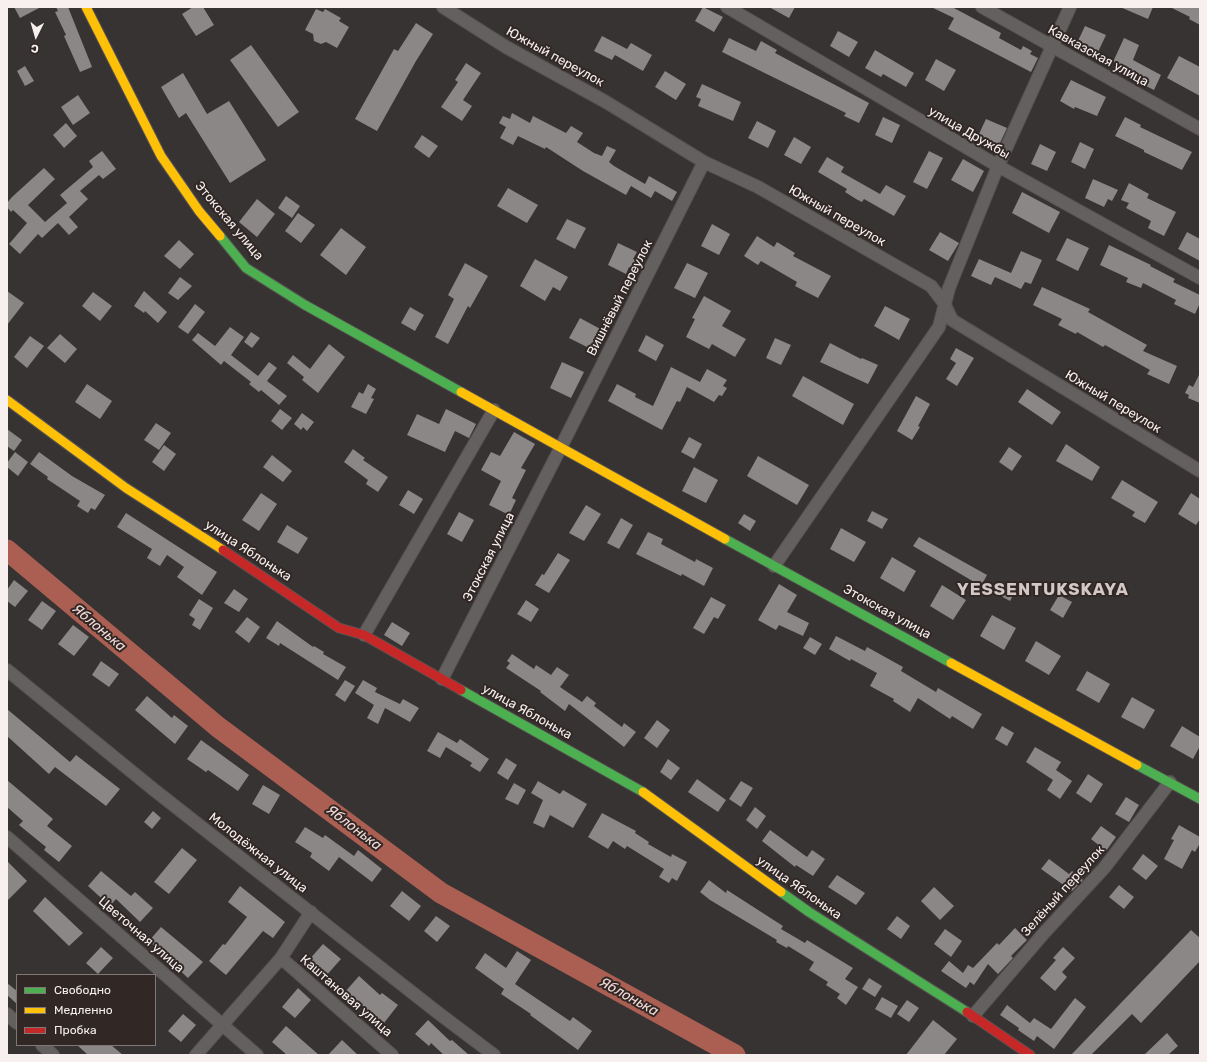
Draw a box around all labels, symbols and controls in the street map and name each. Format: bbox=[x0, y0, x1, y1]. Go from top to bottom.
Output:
north arrow bbox=[16, 16, 56, 56]
street label: Кавказская улица bbox=[1045, 22, 1151, 90]
street label: Южный переулок bbox=[503, 24, 607, 90]
text: С bbox=[30, 42, 39, 55]
street label: улица Дружбы bbox=[925, 103, 1013, 163]
street label: Этокская улица bbox=[192, 178, 266, 264]
street label: Южный переулок bbox=[786, 182, 888, 250]
street label: Вишнёвый переулок bbox=[584, 237, 656, 359]
street label: Южный переулок bbox=[1062, 367, 1164, 437]
street label: Этокская улица bbox=[460, 510, 518, 604]
street label: улица Яблонька bbox=[202, 517, 294, 585]
district label: YESSENTUKSKAYA bbox=[957, 580, 1129, 600]
street label: Этокская улица bbox=[840, 581, 934, 643]
water label: Яблонька bbox=[69, 601, 129, 655]
street label: улица Яблонька bbox=[479, 681, 575, 743]
water label: Яблонька bbox=[323, 802, 385, 854]
street label: Молодёжная улица bbox=[206, 810, 310, 896]
street label: Зелёный переулок bbox=[1018, 842, 1108, 940]
street label: улица Яблонька bbox=[753, 853, 845, 923]
street label: Цветочная улица bbox=[95, 894, 187, 976]
street label: Каштановая улица bbox=[297, 952, 395, 1040]
legend bbox=[16, 974, 156, 1046]
water label: Яблонька bbox=[597, 974, 661, 1020]
text: Свободно bbox=[54, 983, 111, 997]
text: Медленно bbox=[54, 1003, 113, 1017]
text: Пробка bbox=[54, 1023, 97, 1037]

